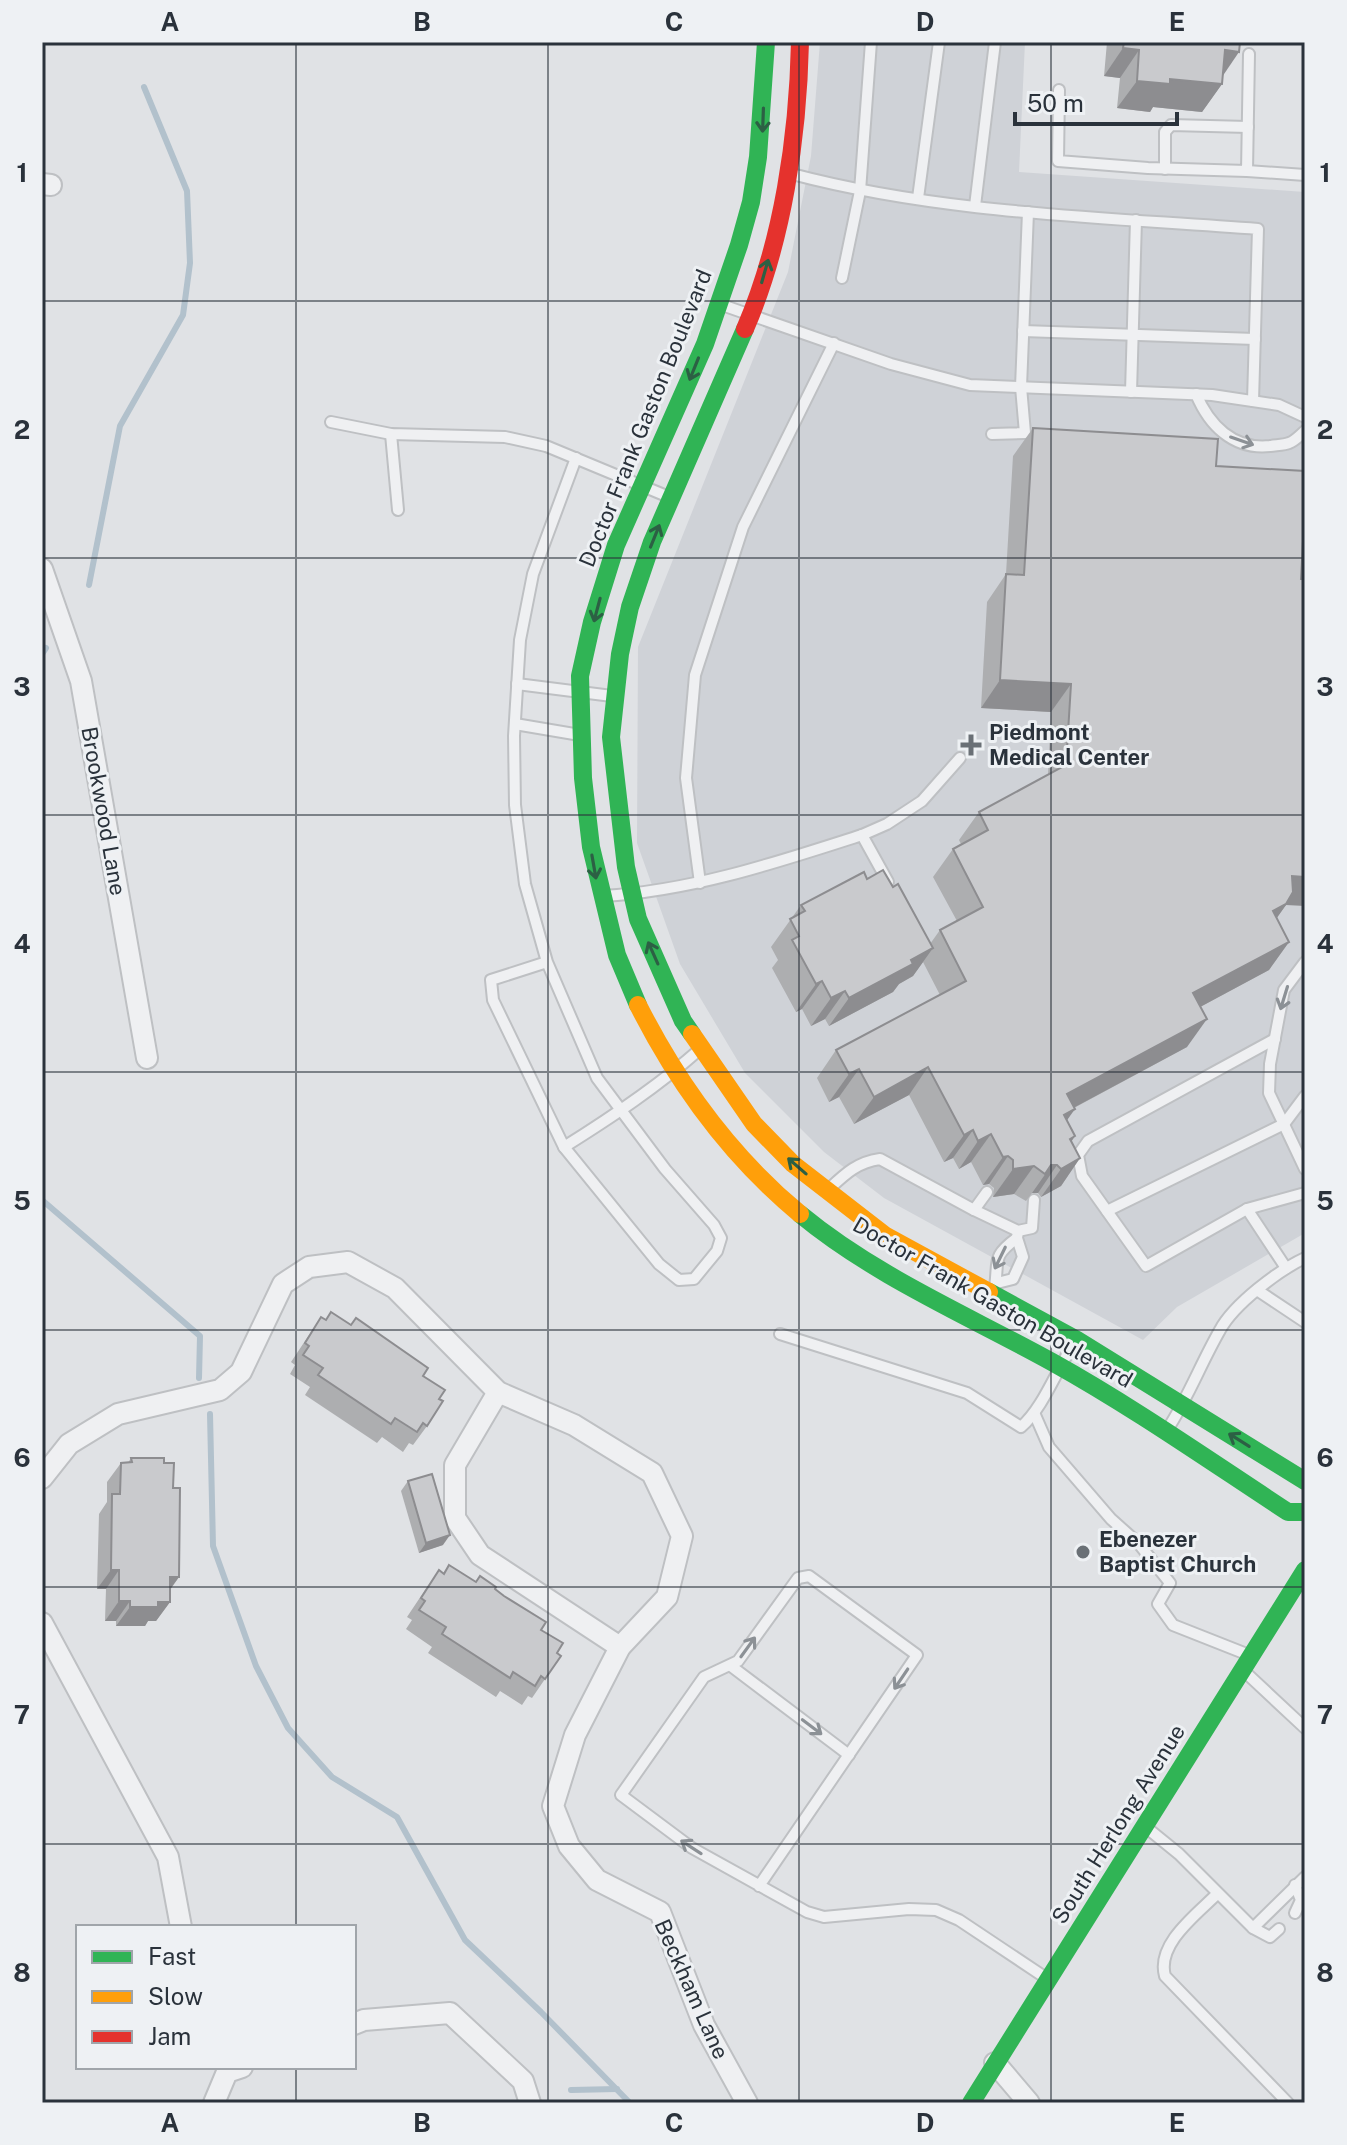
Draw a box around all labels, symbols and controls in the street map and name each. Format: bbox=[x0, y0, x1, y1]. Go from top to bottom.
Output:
text: A bbox=[161, 6, 180, 37]
text: B bbox=[413, 6, 431, 37]
text: C bbox=[665, 6, 683, 37]
text: D bbox=[916, 6, 934, 37]
text: E bbox=[1169, 6, 1185, 37]
scale bar bbox=[1015, 76, 1177, 126]
text: 50 m bbox=[1027, 89, 1084, 117]
one-way arrow bbox=[755, 106, 770, 133]
text: 1 bbox=[16, 157, 28, 188]
text: 1 bbox=[1319, 157, 1331, 188]
one-way arrow bbox=[758, 258, 773, 284]
street label: Doctor Frank Gaston Boulevard bbox=[573, 265, 717, 571]
one-way arrow bbox=[685, 356, 700, 381]
text: 2 bbox=[14, 414, 30, 445]
text: 2 bbox=[1317, 414, 1333, 445]
one-way arrow bbox=[1229, 434, 1254, 449]
one-way arrow bbox=[648, 524, 663, 549]
one-way arrow bbox=[588, 596, 603, 622]
text: 3 bbox=[13, 671, 31, 702]
text: 3 bbox=[1316, 671, 1334, 702]
place label: Piedmont Medical Center bbox=[989, 719, 1149, 770]
street label: Brookwood Lane bbox=[76, 725, 132, 897]
marker: Piedmont Medical Center bbox=[960, 734, 982, 756]
one-way arrow bbox=[587, 854, 602, 879]
text: 4 bbox=[13, 928, 31, 959]
text: 4 bbox=[1316, 928, 1334, 959]
one-way arrow bbox=[645, 941, 660, 966]
one-way arrow bbox=[1276, 985, 1290, 1010]
one-way arrow bbox=[787, 1158, 808, 1176]
text: 5 bbox=[13, 1185, 31, 1216]
text: 5 bbox=[1316, 1185, 1334, 1216]
street label: Doctor Frank Gaston Boulevard bbox=[849, 1211, 1137, 1393]
one-way arrow bbox=[992, 1246, 1007, 1269]
one-way arrow bbox=[1228, 1431, 1251, 1447]
text: 6 bbox=[13, 1442, 31, 1473]
text: 6 bbox=[1316, 1442, 1334, 1473]
place label: Ebenezer Baptist Church bbox=[1099, 1526, 1256, 1577]
marker: Ebenezer Baptist Church bbox=[1074, 1543, 1092, 1561]
one-way arrow bbox=[740, 1637, 756, 1659]
one-way arrow bbox=[893, 1667, 909, 1690]
text: 7 bbox=[14, 1699, 30, 1730]
text: 7 bbox=[1317, 1699, 1333, 1730]
one-way arrow bbox=[801, 1719, 823, 1736]
street label: South Herlong Avenue bbox=[1046, 1720, 1190, 1928]
one-way arrow bbox=[681, 1839, 703, 1855]
street label: Beckham Lane bbox=[650, 1915, 734, 2063]
legend bbox=[76, 1925, 356, 2069]
text: Fast bbox=[148, 1942, 196, 1970]
text: 8 bbox=[13, 1957, 31, 1988]
text: 8 bbox=[1316, 1957, 1334, 1988]
text: Slow bbox=[148, 1982, 203, 2010]
text: Jam bbox=[148, 2022, 191, 2050]
text: A bbox=[161, 2107, 180, 2138]
text: B bbox=[413, 2107, 431, 2138]
text: C bbox=[665, 2107, 683, 2138]
text: D bbox=[916, 2107, 934, 2138]
text: E bbox=[1169, 2107, 1185, 2138]

